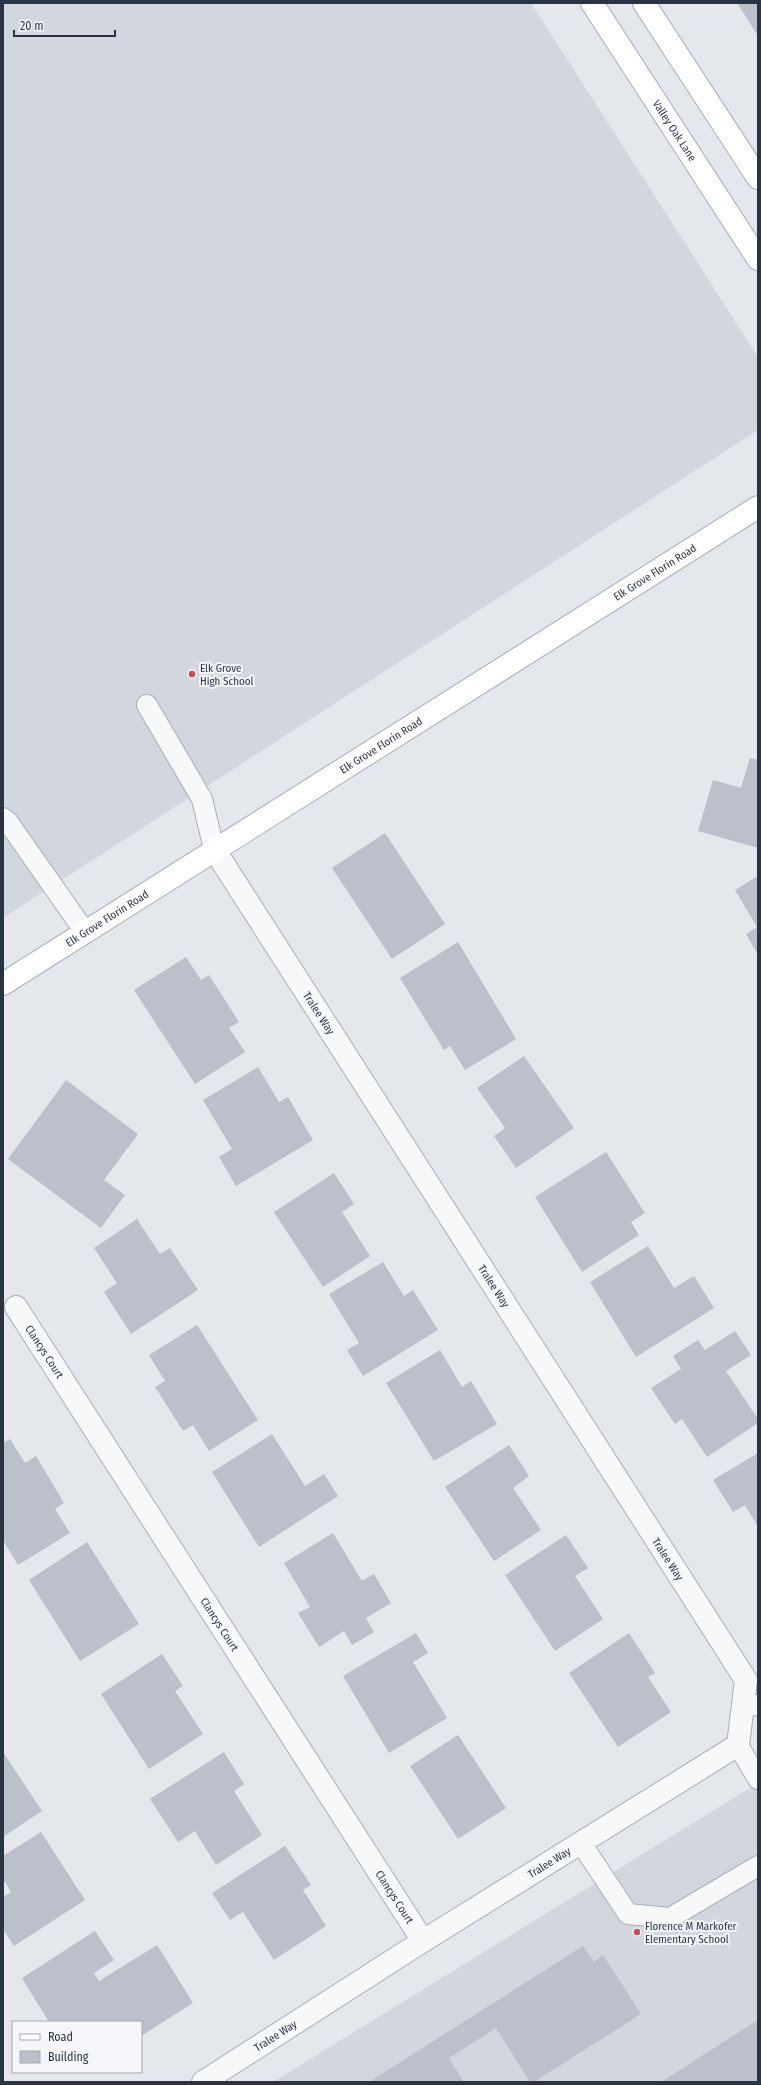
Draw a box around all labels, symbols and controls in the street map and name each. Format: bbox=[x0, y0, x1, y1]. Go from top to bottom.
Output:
scale bar bbox=[14, 12, 115, 38]
text: 20 m bbox=[20, 19, 44, 33]
street label: Valley Oak Lane bbox=[650, 98, 699, 164]
street label: Elk Grove Florin Road bbox=[611, 542, 699, 604]
place label: Elk Grove High School bbox=[200, 662, 254, 688]
marker: Elk Grove High School bbox=[187, 669, 197, 679]
street label: Elk Grove Florin Road bbox=[337, 715, 425, 777]
street label: Elk Grove Florin Road bbox=[63, 888, 151, 950]
street label: Tralee Way bbox=[300, 990, 337, 1037]
street label: Tralee Way bbox=[475, 1263, 512, 1310]
street label: Clancys Court bbox=[22, 1323, 66, 1381]
street label: Tralee Way bbox=[649, 1536, 686, 1583]
street label: Clancys Court bbox=[197, 1595, 241, 1654]
street label: Tralee Way bbox=[526, 1845, 573, 1881]
street label: Clancys Court bbox=[372, 1868, 416, 1927]
place label: Florence M Markofer Elementary School bbox=[645, 1920, 737, 1946]
marker: Florence M Markofer Elementary School bbox=[632, 1927, 642, 1937]
street label: Tralee Way bbox=[252, 2018, 299, 2054]
legend bbox=[12, 2021, 142, 2073]
text: Road bbox=[48, 2030, 73, 2044]
text: Building bbox=[48, 2050, 89, 2064]

